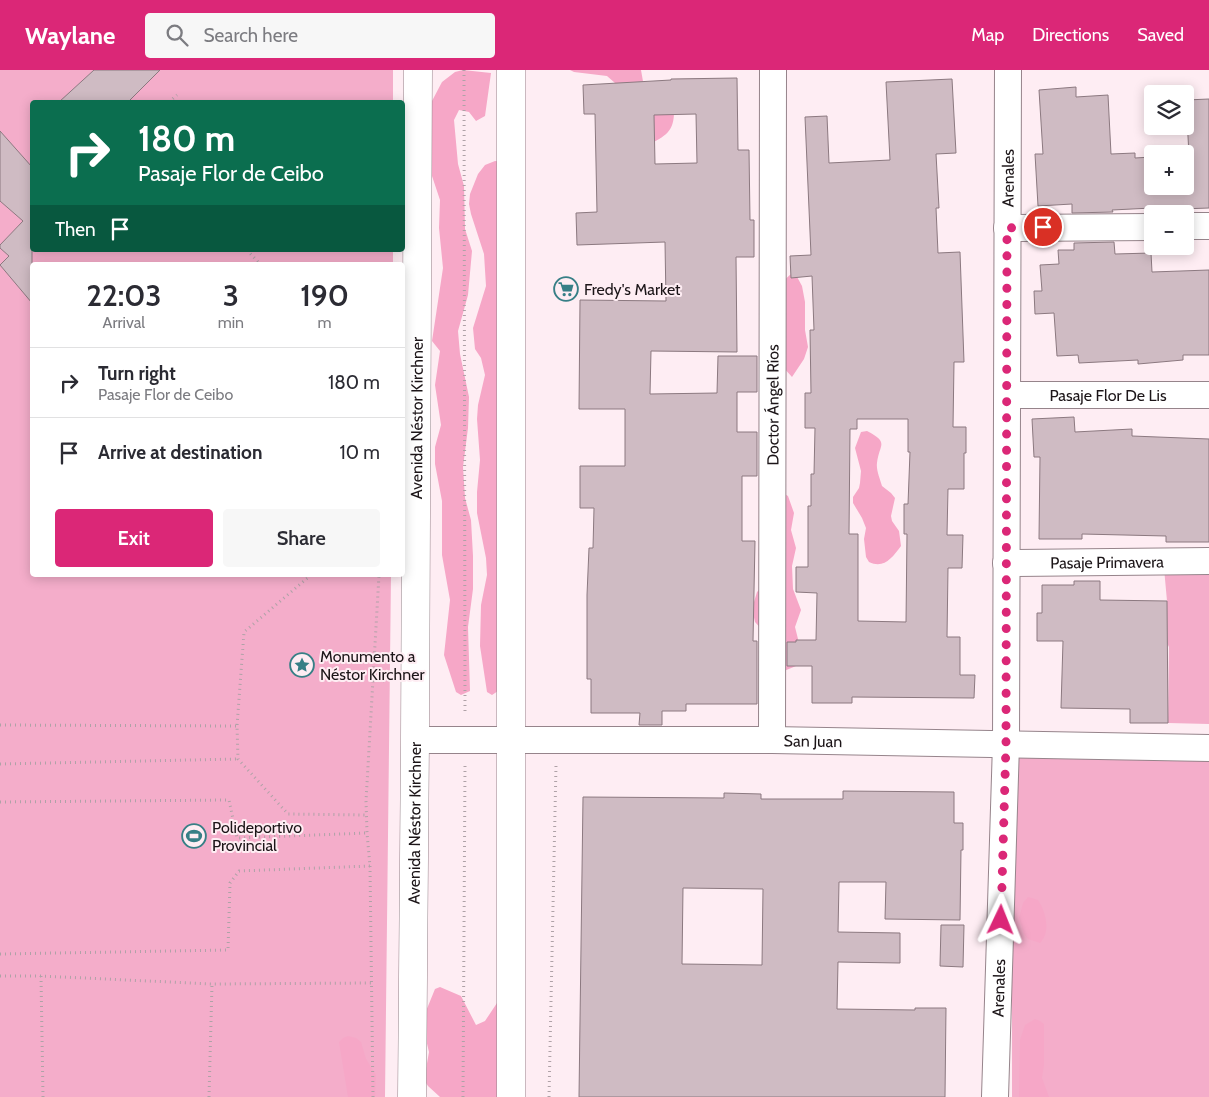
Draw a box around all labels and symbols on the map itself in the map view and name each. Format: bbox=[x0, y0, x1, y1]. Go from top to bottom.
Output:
street label: Arenales bbox=[998, 149, 1017, 207]
pin bbox=[1022, 206, 1064, 248]
supermarket icon: Fredy's Market bbox=[553, 276, 579, 302]
place label: Fredy's Market bbox=[584, 280, 681, 299]
street label: Avenida Néstor Kirchner bbox=[407, 336, 426, 499]
street label: Doctor Ángel Ríos bbox=[763, 344, 782, 466]
street label: Pasaje Flor De Lis bbox=[1049, 386, 1167, 405]
street label: Pasaje Primavera bbox=[1050, 552, 1164, 572]
place label: Monumento a Néstor Kirchner bbox=[320, 647, 425, 684]
place icon: Monumento a Néstor Kirchner bbox=[289, 652, 315, 678]
street label: San Juan bbox=[784, 731, 842, 751]
street label: Avenida Néstor Kirchner bbox=[404, 741, 424, 904]
place label: Polideportivo Provincial bbox=[212, 818, 302, 855]
sports icon: Polideportivo Provincial bbox=[181, 823, 207, 849]
position arrow bbox=[974, 893, 1026, 945]
street label: Arenales bbox=[988, 958, 1009, 1017]

